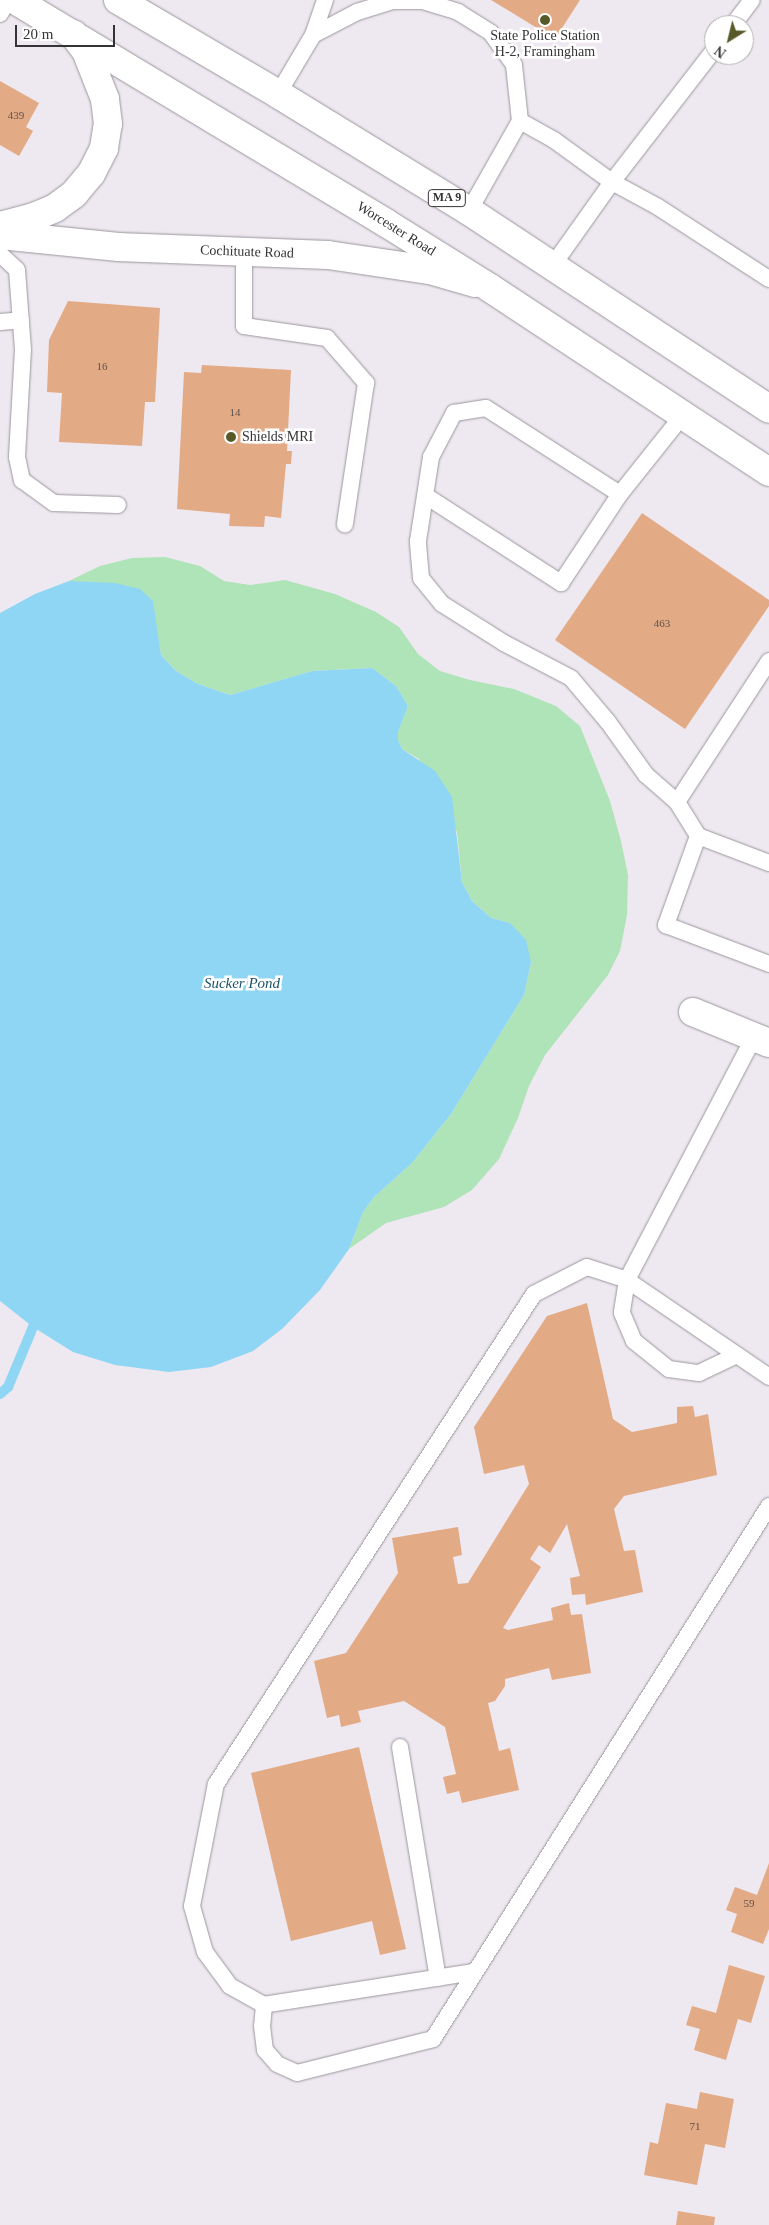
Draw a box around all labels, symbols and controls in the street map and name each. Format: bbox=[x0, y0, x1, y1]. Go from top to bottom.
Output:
marker: State Police Station H-2, Framingham bbox=[539, 14, 551, 26]
scale bar bbox=[18, 15, 118, 47]
north arrow bbox=[704, 15, 754, 65]
text: 20 m bbox=[23, 26, 53, 42]
place label: State Police Station H-2, Framingham bbox=[490, 28, 600, 60]
text: N bbox=[712, 43, 729, 61]
house number: 439 bbox=[8, 108, 24, 122]
road number: MA 9 bbox=[427, 188, 467, 208]
street label: Worcester Road bbox=[354, 198, 438, 260]
street label: Cochituate Road bbox=[200, 242, 294, 262]
house number: 16 bbox=[96, 359, 108, 373]
house number: 14 bbox=[230, 405, 240, 419]
place label: Shields MRI bbox=[242, 429, 313, 445]
marker: Shields MRI bbox=[224, 430, 238, 444]
house number: 463 bbox=[654, 616, 670, 630]
water label: Sucker Pond bbox=[204, 975, 280, 993]
house number: 59 bbox=[744, 1896, 754, 1910]
house number: 71 bbox=[690, 2119, 700, 2133]

